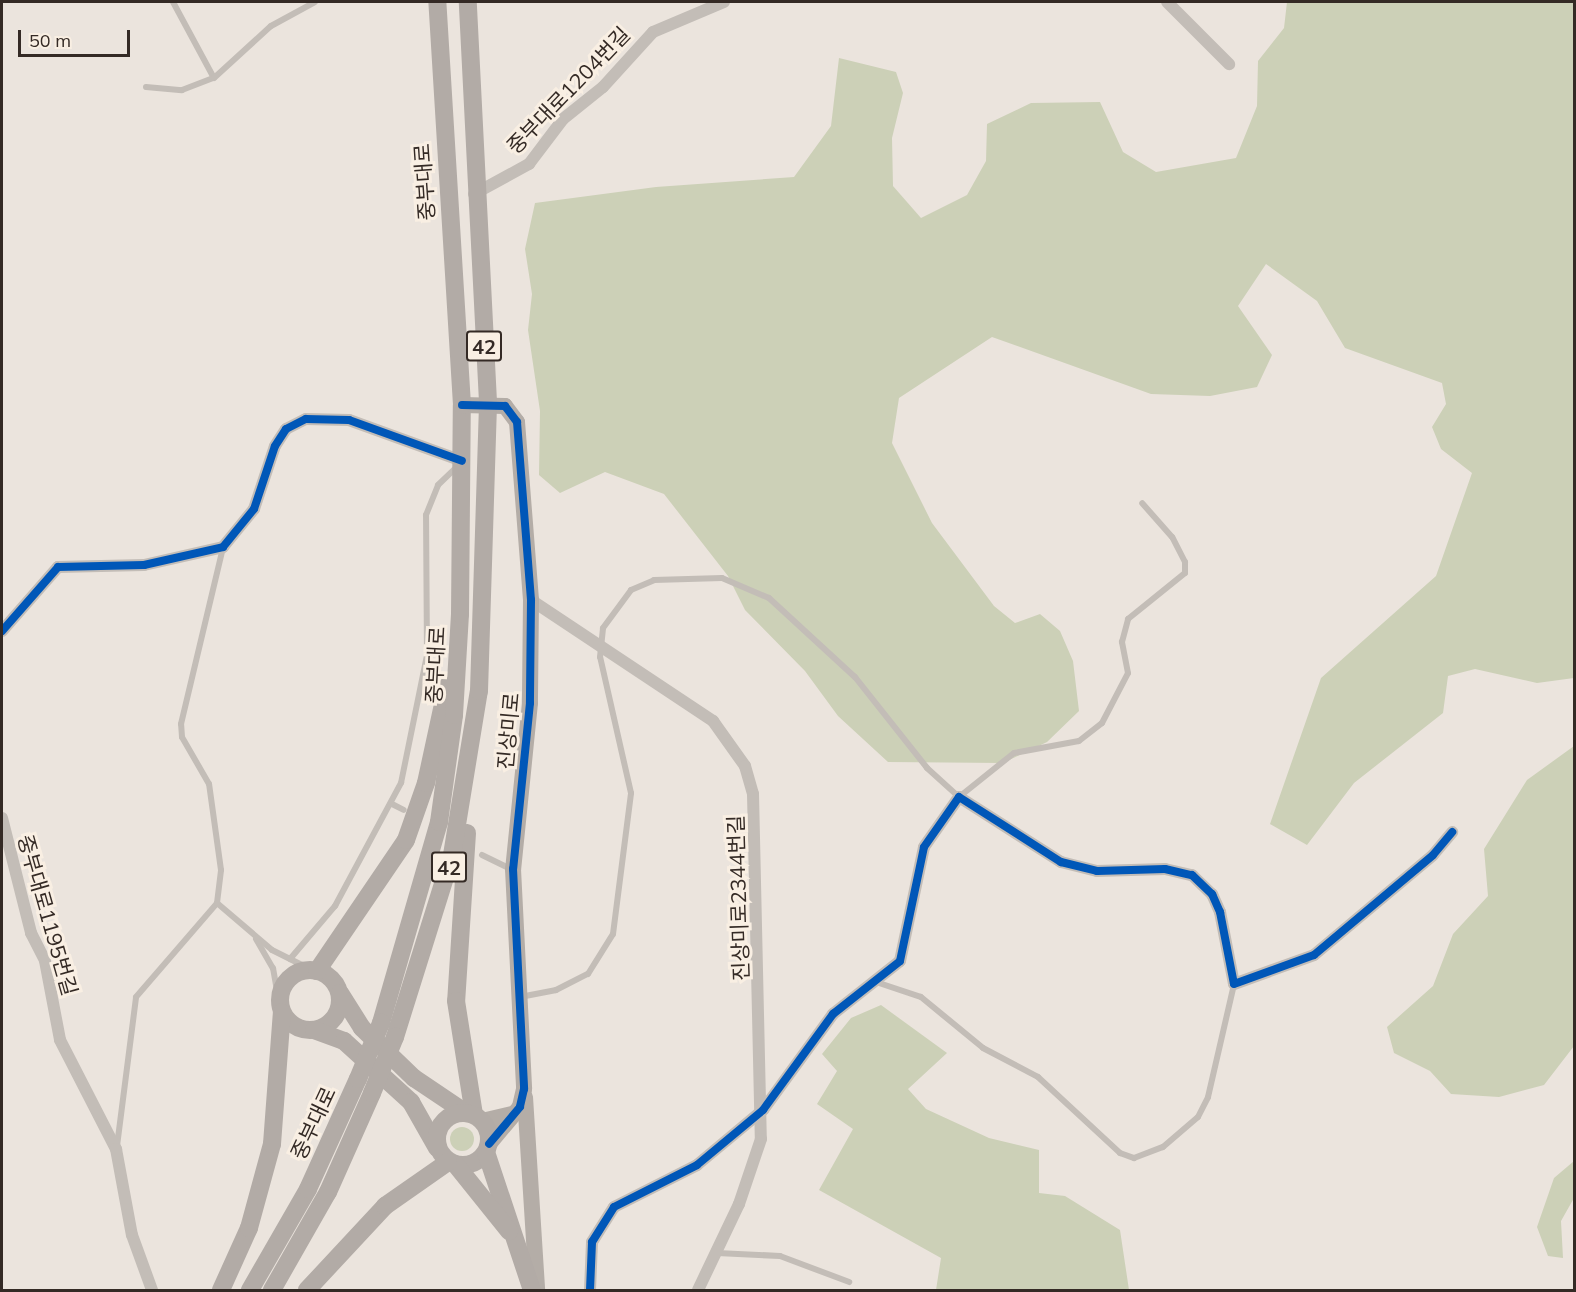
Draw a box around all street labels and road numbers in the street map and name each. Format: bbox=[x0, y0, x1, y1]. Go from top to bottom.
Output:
street label: 중부대로1204번길 bbox=[501, 21, 635, 159]
street label: 중부대로 bbox=[409, 143, 439, 221]
road number: 42 bbox=[466, 329, 502, 363]
street label: 중부대로 bbox=[420, 626, 450, 704]
street label: 진상미로 bbox=[492, 691, 524, 771]
street label: 진상미로2344번길 bbox=[723, 814, 753, 982]
street label: 중부대로1195번길 bbox=[13, 832, 83, 998]
road number: 42 bbox=[431, 850, 467, 884]
street label: 중부대로 bbox=[285, 1083, 341, 1163]

